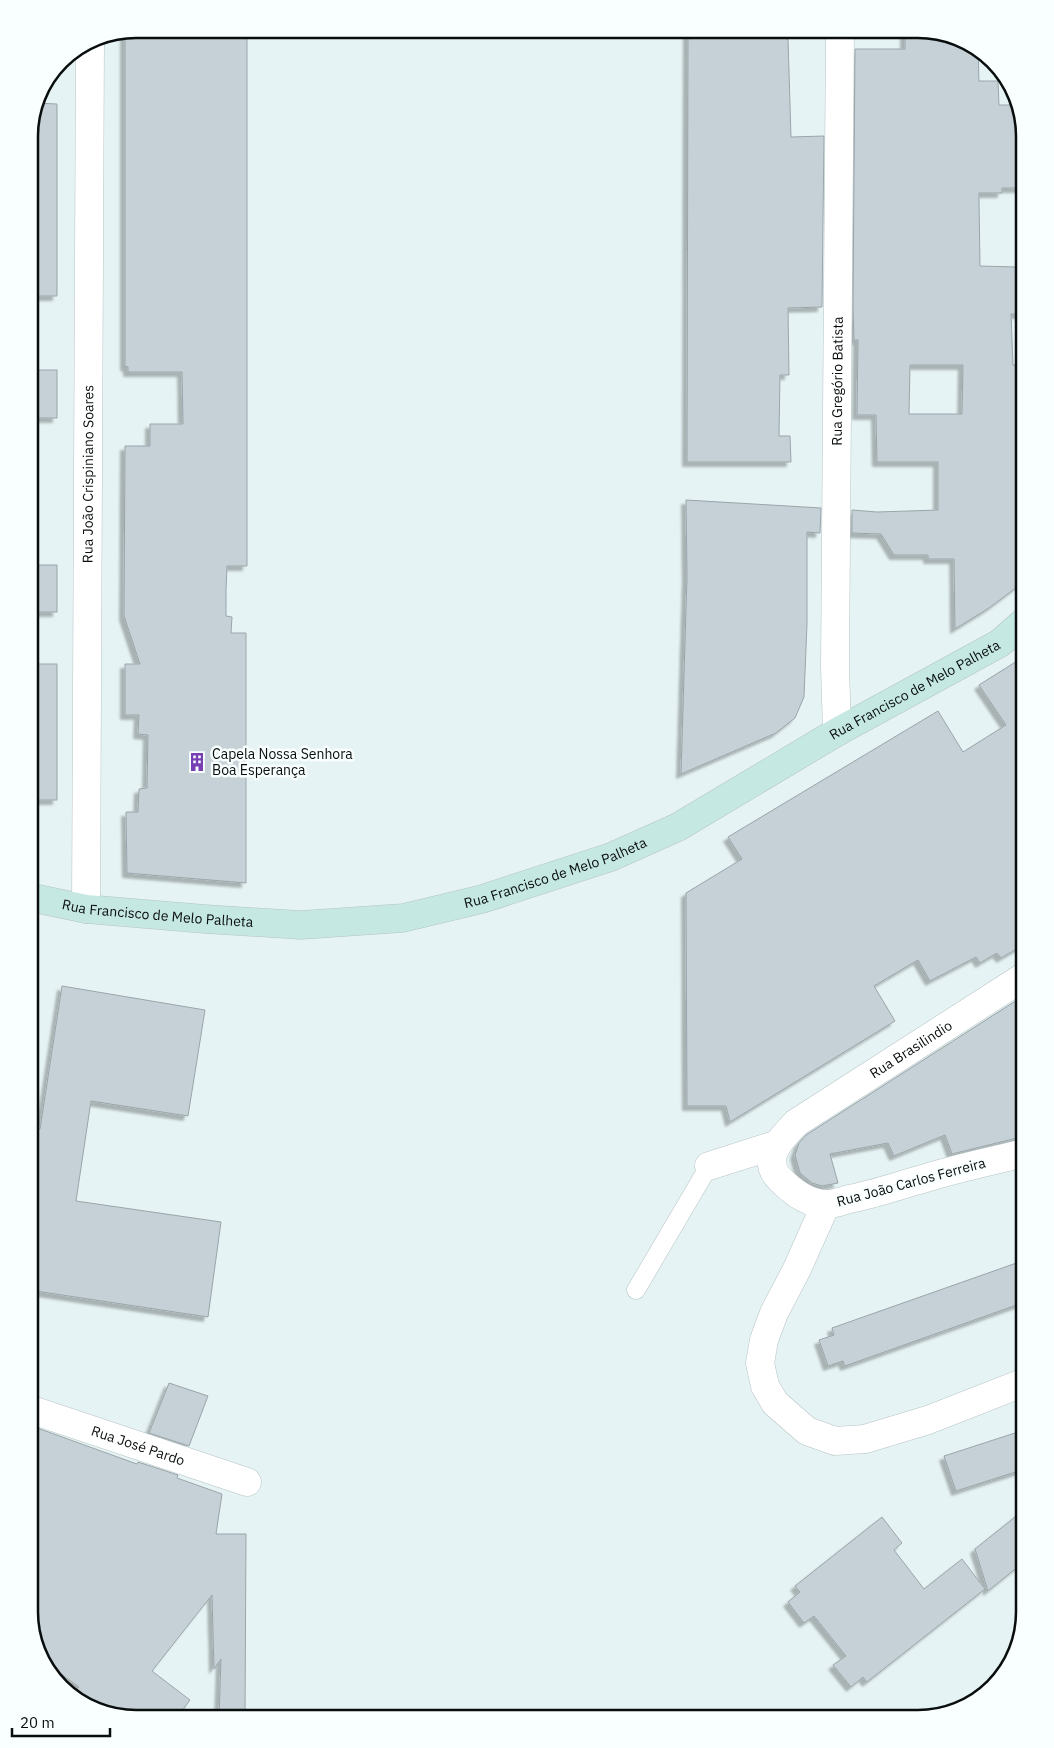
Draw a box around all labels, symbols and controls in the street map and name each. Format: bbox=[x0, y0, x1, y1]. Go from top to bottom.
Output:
street label: Rua Gregório Batista bbox=[828, 316, 847, 446]
street label: Rua João Crispiniano Soares bbox=[79, 385, 97, 563]
street label: Rua Francisco de Melo Palheta bbox=[826, 635, 1004, 744]
place label: Capela Nossa Senhora Boa Esperança bbox=[212, 745, 353, 779]
building icon: Capela Nossa Senhora Boa Esperança bbox=[186, 751, 208, 773]
street label: Rua Francisco de Melo Palheta bbox=[462, 833, 650, 912]
street label: Rua Francisco de Melo Palheta bbox=[60, 895, 254, 931]
street label: Rua Brasilindio bbox=[866, 1016, 956, 1082]
street label: Rua João Carlos Ferreira bbox=[835, 1153, 988, 1211]
street label: Rua José Pardo bbox=[89, 1422, 187, 1470]
scale bar bbox=[12, 1706, 110, 1738]
text: 20 m bbox=[20, 1713, 55, 1732]

